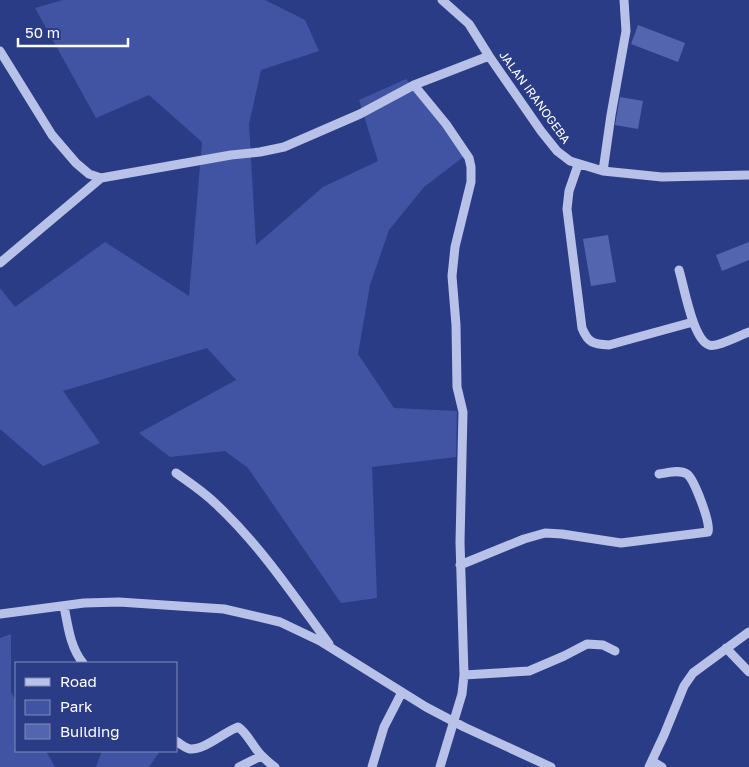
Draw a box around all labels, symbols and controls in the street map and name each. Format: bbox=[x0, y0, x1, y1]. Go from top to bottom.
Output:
scale bar bbox=[18, 15, 128, 47]
text: 50 m bbox=[25, 23, 60, 41]
street label: JALAN IRANOGEBA bbox=[496, 48, 574, 146]
legend bbox=[15, 662, 178, 752]
text: Road bbox=[60, 672, 97, 690]
text: Park bbox=[60, 697, 93, 715]
text: Building bbox=[60, 722, 120, 740]

